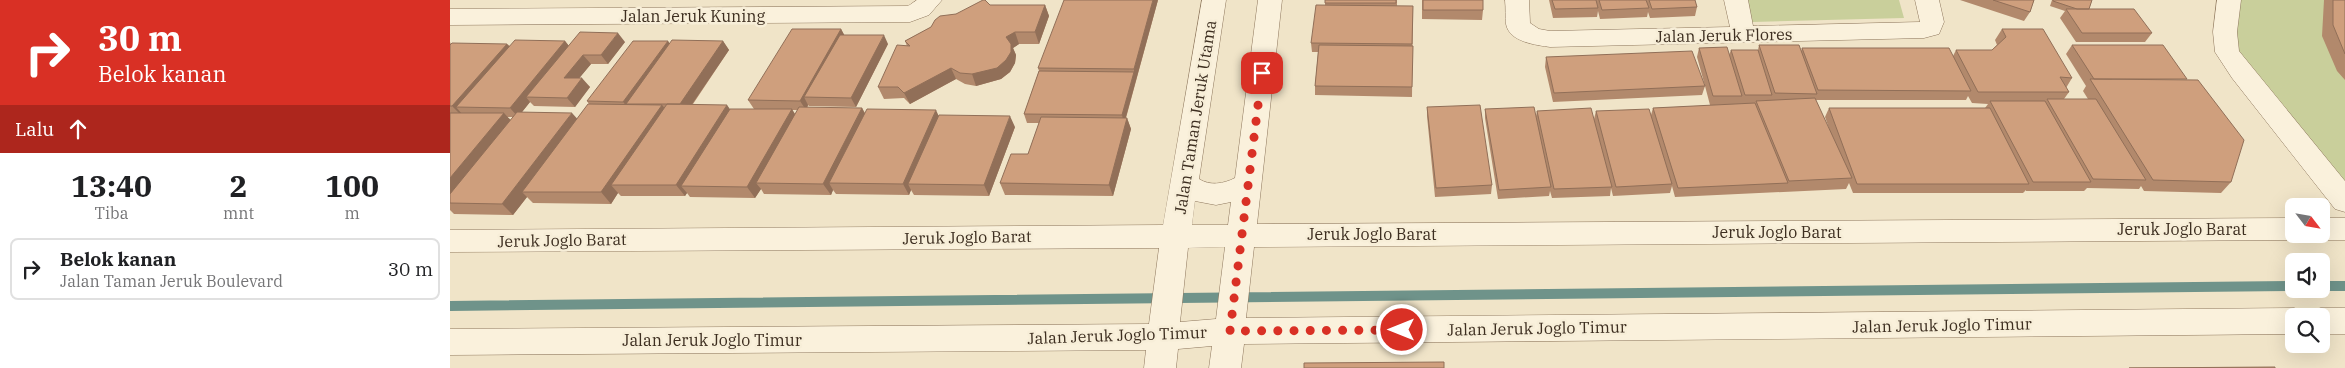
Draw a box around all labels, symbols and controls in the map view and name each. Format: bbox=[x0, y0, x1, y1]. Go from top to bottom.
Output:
street label: Jalan Jeruk Kuning bbox=[621, 6, 766, 26]
text: 30 m bbox=[98, 15, 182, 61]
street label: Jalan Taman Jeruk Utama bbox=[1170, 18, 1220, 215]
icon: right bbox=[15, 20, 80, 85]
street label: Jalan Jeruk Flores bbox=[1655, 24, 1793, 46]
pin bbox=[1241, 52, 1283, 94]
text: Belok kanan bbox=[98, 59, 226, 88]
icon: arrive bbox=[1248, 59, 1276, 87]
icon: ahead bbox=[64, 115, 92, 143]
text: Lalu bbox=[15, 117, 54, 141]
text: 13:40 bbox=[71, 166, 152, 205]
text: 2 bbox=[230, 166, 248, 205]
text: 100 bbox=[325, 166, 379, 205]
north arrow bbox=[2285, 198, 2330, 242]
map controls bbox=[2285, 198, 2330, 353]
text: Tiba bbox=[95, 203, 128, 223]
text: mnt bbox=[223, 203, 254, 223]
text: m bbox=[344, 203, 360, 223]
street label: Jeruk Joglo Barat bbox=[2117, 219, 2247, 239]
street label: Jeruk Joglo Barat bbox=[1712, 222, 1842, 242]
street label: Jeruk Joglo Barat bbox=[1307, 224, 1437, 244]
street label: Jeruk Joglo Barat bbox=[902, 226, 1032, 248]
street label: Jeruk Joglo Barat bbox=[497, 229, 627, 251]
text: Belok kanan bbox=[60, 247, 176, 271]
button: sound bbox=[2285, 253, 2330, 298]
icon: right bbox=[17, 255, 45, 283]
text: 30 m bbox=[388, 257, 433, 281]
text: Jalan Taman Jeruk Boulevard bbox=[60, 271, 283, 291]
position arrow bbox=[1375, 303, 1427, 355]
button: search bbox=[2285, 308, 2330, 353]
street label: Jalan Jeruk Joglo Timur bbox=[1852, 313, 2032, 337]
street label: Jalan Jeruk Joglo Timur bbox=[1447, 316, 1627, 340]
street label: Jalan Jeruk Joglo Timur bbox=[1027, 322, 1207, 348]
street label: Jalan Jeruk Joglo Timur bbox=[622, 330, 802, 350]

